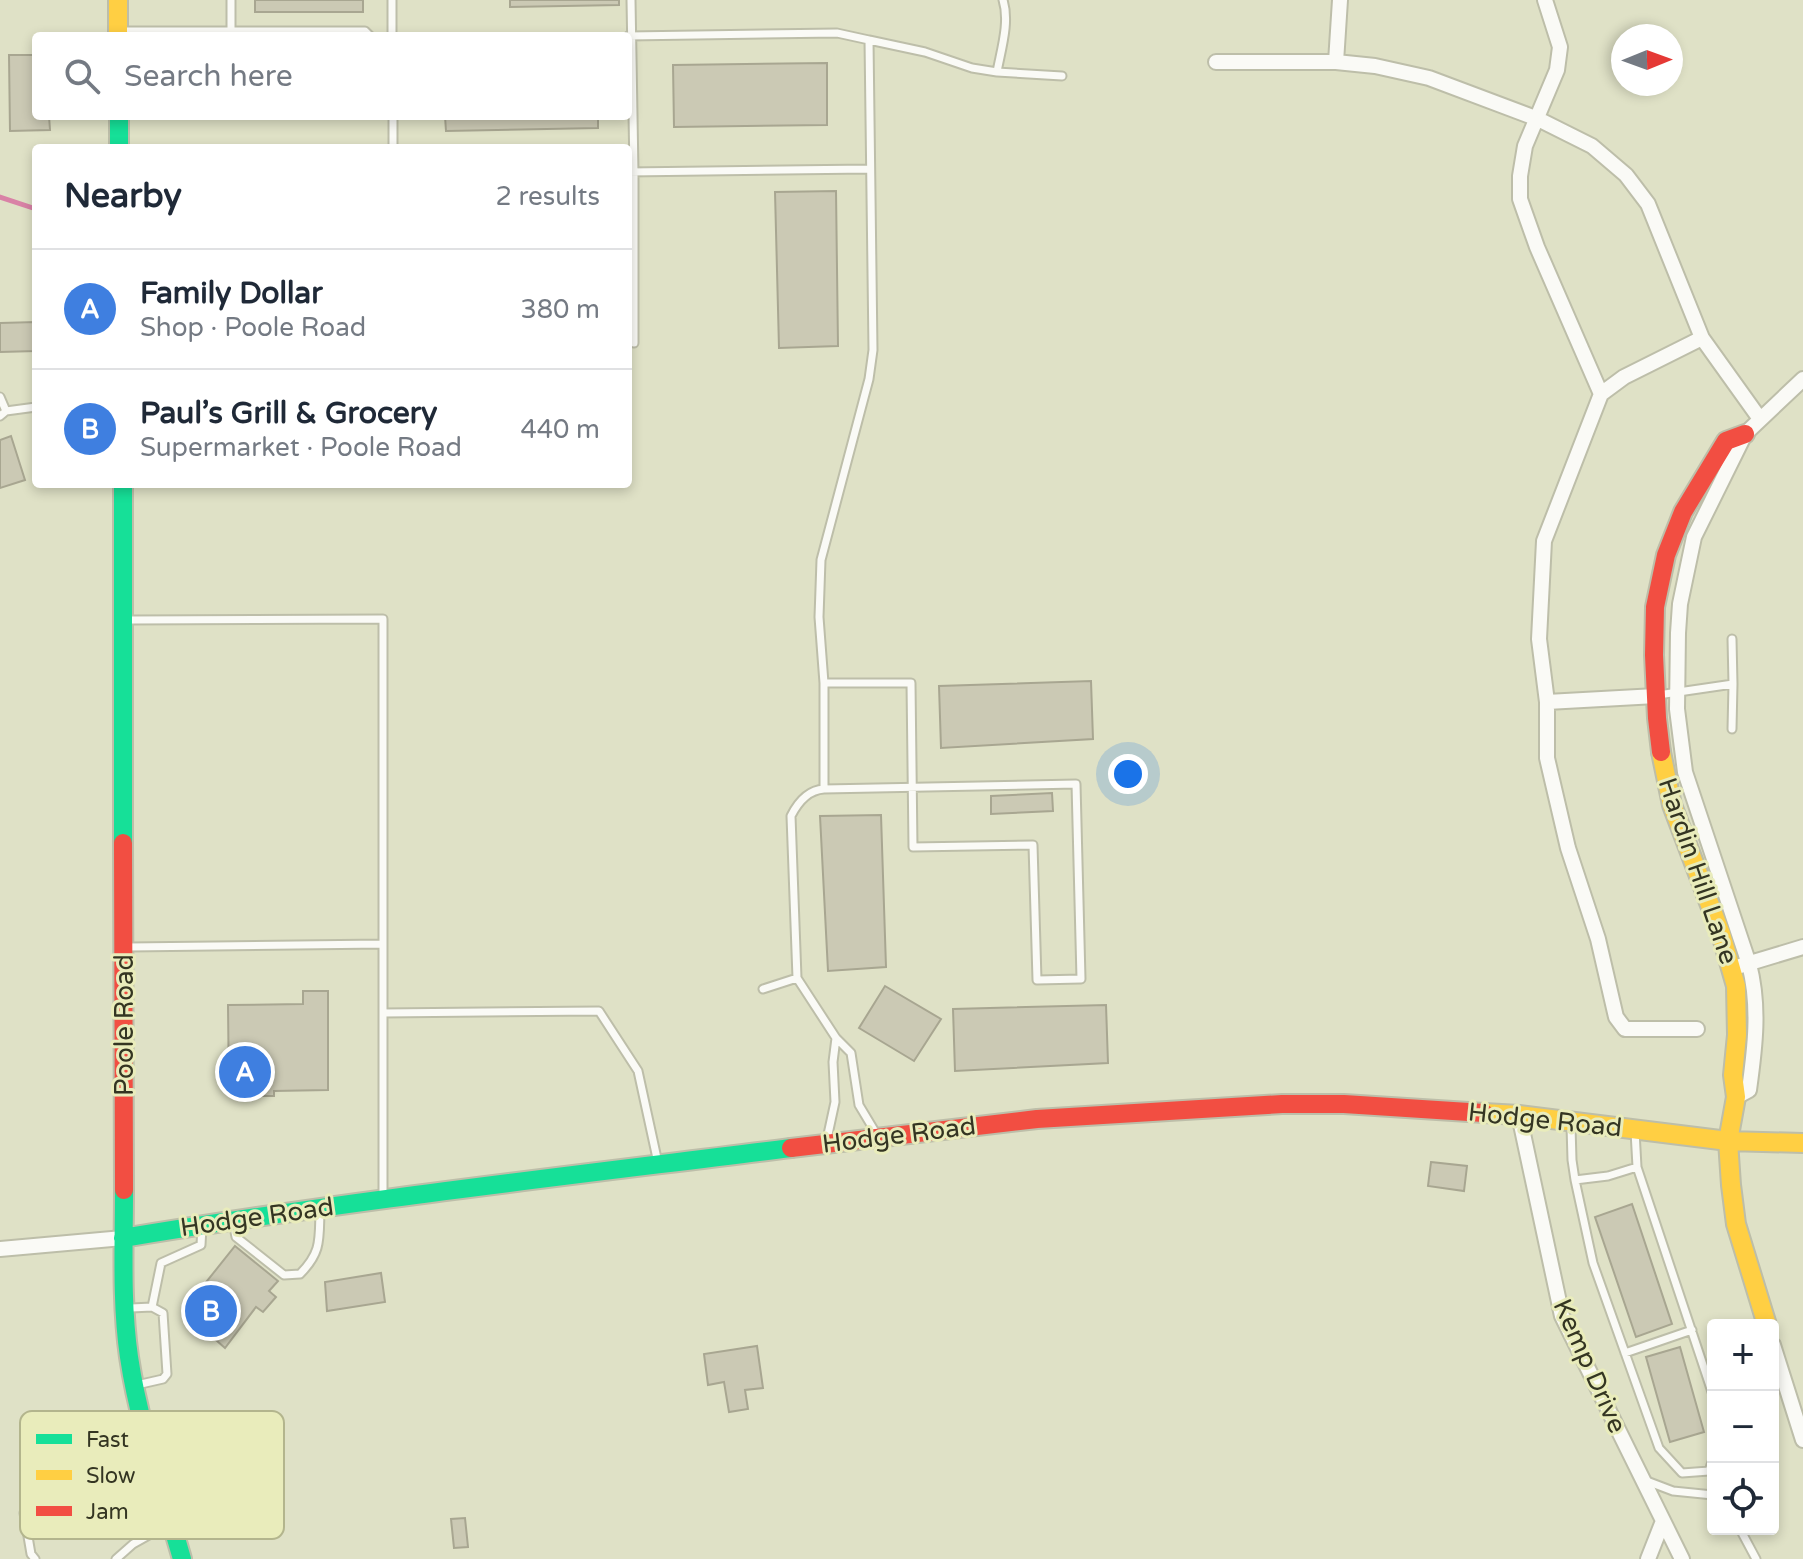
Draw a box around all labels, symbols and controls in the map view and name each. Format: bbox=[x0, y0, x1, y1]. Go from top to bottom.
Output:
north arrow bbox=[1611, 24, 1683, 96]
search box bbox=[32, 32, 632, 120]
icon: search bbox=[60, 54, 104, 98]
text: Search here bbox=[124, 58, 293, 95]
text: Nearby bbox=[64, 176, 182, 217]
text: 2 results bbox=[495, 181, 600, 212]
text: Family Dollar bbox=[140, 275, 323, 312]
text: A bbox=[80, 294, 100, 325]
text: 380 m bbox=[520, 294, 600, 325]
text: Shop · Poole Road bbox=[140, 312, 366, 343]
text: Paul’s Grill & Grocery bbox=[140, 395, 437, 432]
text: B bbox=[81, 414, 99, 445]
text: 440 m bbox=[520, 414, 600, 445]
text: Supermarket · Poole Road bbox=[140, 432, 462, 463]
your location bbox=[1108, 754, 1148, 794]
street label: Hardin Hill Lane bbox=[1652, 774, 1744, 968]
street label: Poole Road bbox=[109, 954, 140, 1096]
pin: A bbox=[219, 1042, 271, 1102]
street label: Hodge Road bbox=[1466, 1096, 1624, 1144]
street label: Hodge Road bbox=[820, 1110, 978, 1160]
street label: Hodge Road bbox=[178, 1191, 336, 1243]
pin: B bbox=[185, 1281, 237, 1341]
street label: Kemp Drive bbox=[1547, 1294, 1633, 1438]
map controls bbox=[1707, 1319, 1779, 1535]
button: + bbox=[1707, 1319, 1779, 1391]
button: − bbox=[1707, 1391, 1779, 1463]
legend bbox=[20, 1411, 284, 1539]
text: Fast bbox=[86, 1427, 129, 1453]
text: Slow bbox=[86, 1463, 136, 1489]
button: locate bbox=[1707, 1463, 1779, 1535]
text: Jam bbox=[86, 1499, 129, 1525]

